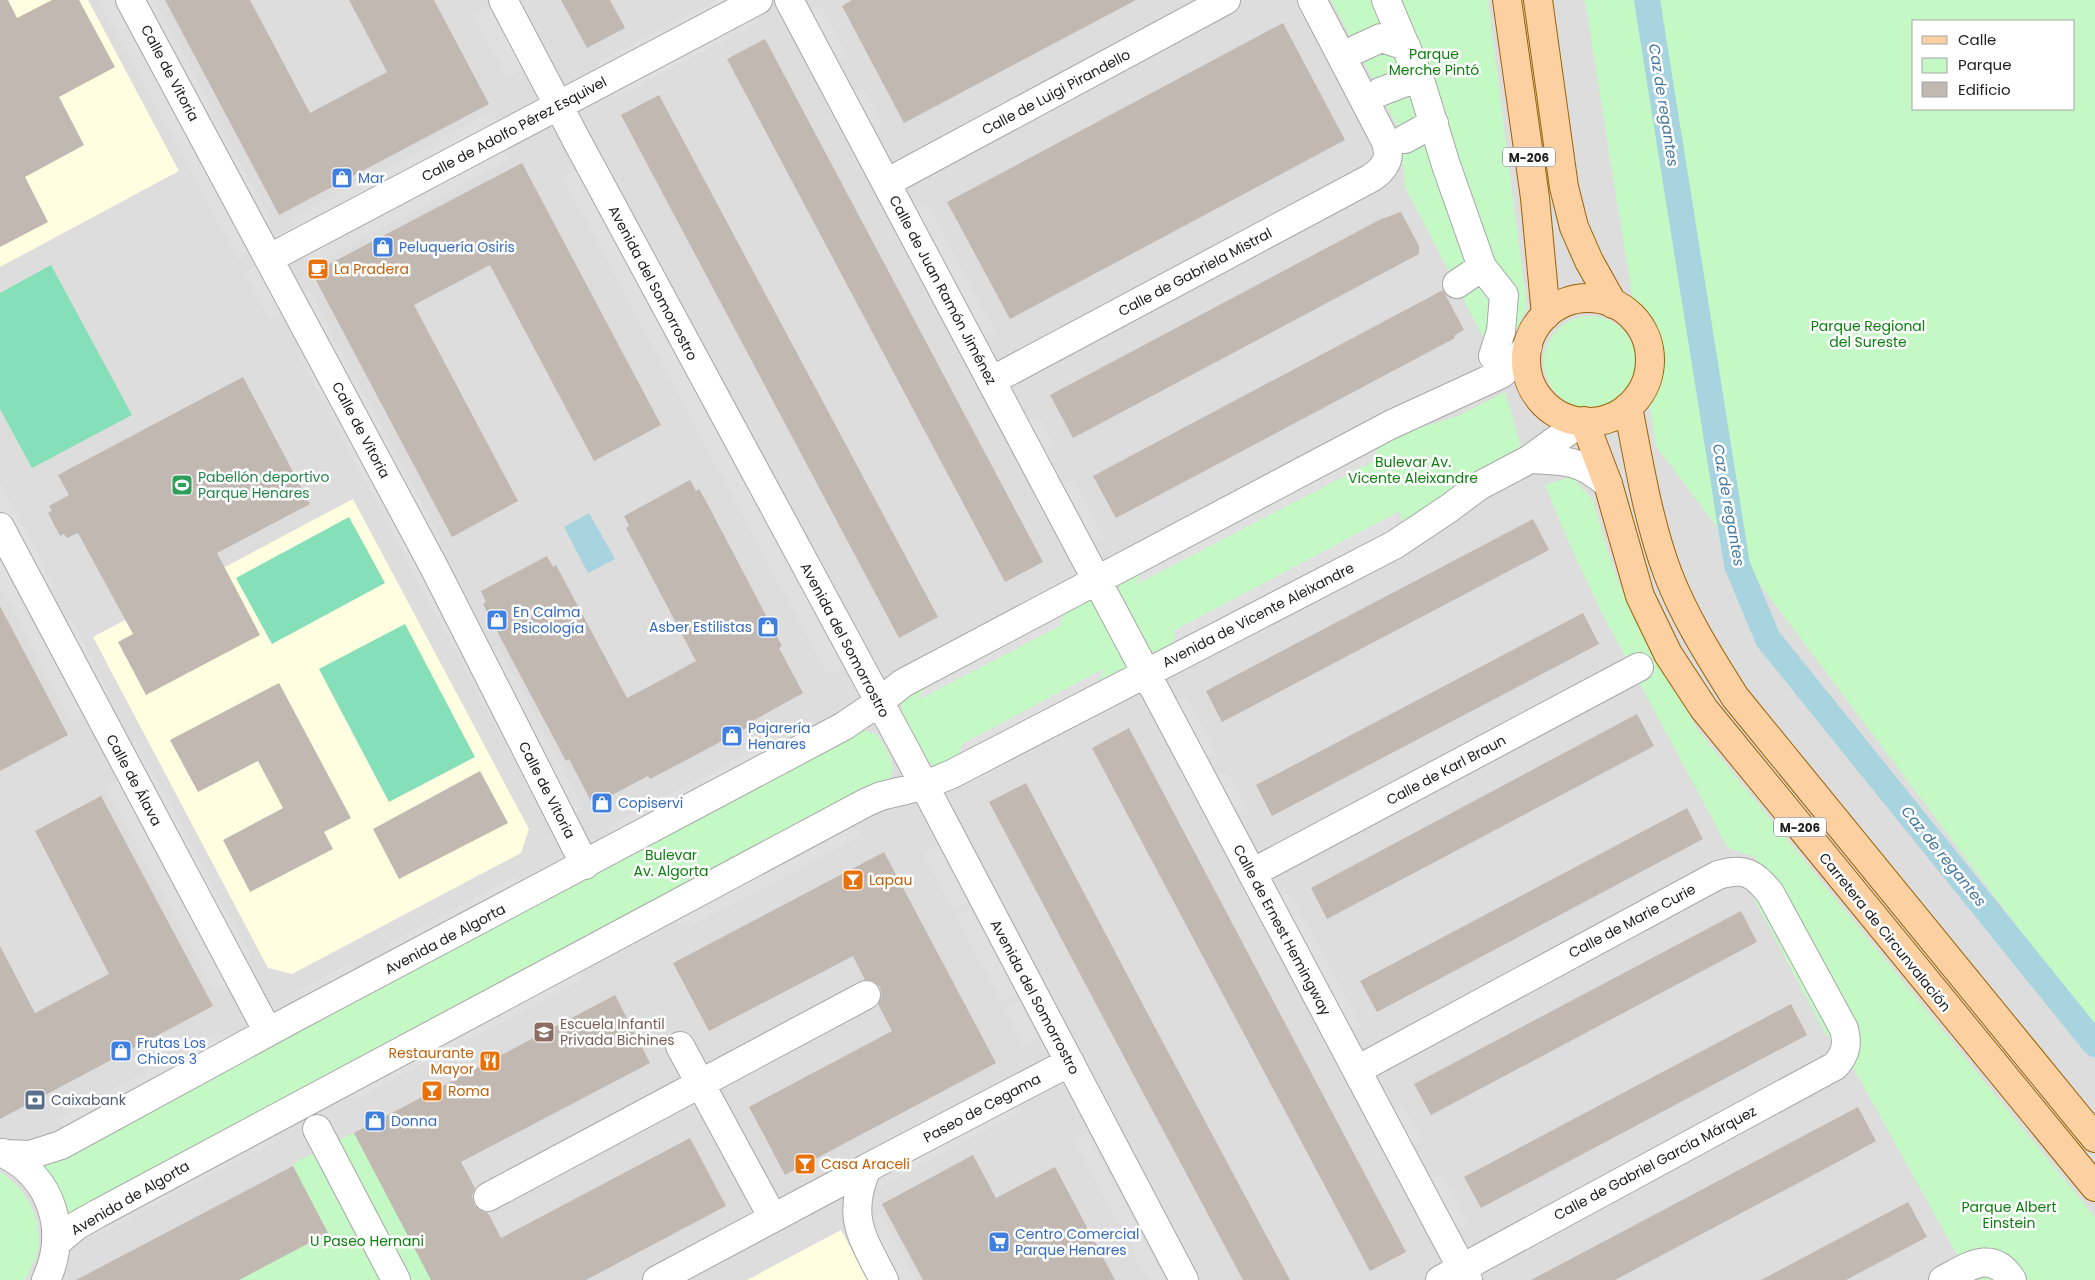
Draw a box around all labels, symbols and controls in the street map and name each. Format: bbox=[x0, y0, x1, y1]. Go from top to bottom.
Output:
legend bbox=[1912, 20, 2075, 110]
street label: Calle de Vitoria bbox=[136, 21, 204, 125]
text: Calle bbox=[1958, 29, 1996, 50]
water label: Caz de regantes bbox=[1644, 42, 1684, 168]
street label: Calle de Luigi Pirandello bbox=[978, 44, 1134, 140]
park label: Parque Merche Pintó bbox=[1389, 44, 1479, 80]
text: Parque bbox=[1958, 54, 2011, 75]
street label: Calle de Adolfo Pérez Esquivel bbox=[418, 72, 610, 186]
text: Edificio bbox=[1958, 79, 2011, 100]
road number: M-206 bbox=[1503, 148, 1555, 166]
shop icon: Mar bbox=[330, 166, 354, 190]
place label: Mar bbox=[358, 168, 385, 188]
street label: Calle de Juan Ramón Jiménez bbox=[884, 192, 1002, 388]
street label: Avenida del Somorrostro bbox=[604, 202, 702, 364]
street label: Calle de Gabriela Mistral bbox=[1115, 223, 1275, 321]
shop icon: Peluquería Osiris bbox=[371, 235, 395, 259]
place label: Peluquería Osiris bbox=[399, 237, 515, 257]
cafe icon: La Pradera bbox=[306, 257, 330, 281]
place label: La Pradera bbox=[334, 259, 409, 279]
park label: Parque Regional del Sureste bbox=[1811, 316, 1925, 352]
street label: Calle de Vitoria bbox=[327, 378, 395, 482]
water label: Caz de regantes bbox=[1708, 442, 1750, 568]
park label: Bulevar Av. Vicente Aleixandre bbox=[1348, 452, 1478, 488]
place label: Pabellón deportivo Parque Henares bbox=[198, 467, 329, 503]
sports icon: Pabellón deportivo Parque Henares bbox=[170, 473, 194, 497]
street label: Avenida de Vicente Aleixandre bbox=[1159, 558, 1358, 672]
street label: Avenida del Somorrostro bbox=[796, 559, 894, 721]
place label: En Calma Psicología bbox=[513, 602, 584, 638]
shop icon: En Calma Psicología bbox=[485, 608, 509, 632]
shop icon: Asber Estilistas bbox=[756, 615, 780, 639]
place label: Asber Estilistas bbox=[649, 617, 752, 637]
place label: Pajarería Henares bbox=[748, 718, 811, 754]
shop icon: Pajarería Henares bbox=[720, 724, 744, 748]
street label: Calle de Karl Braun bbox=[1383, 730, 1509, 810]
street label: Calle de Álava bbox=[101, 731, 167, 829]
street label: Calle de Vitoria bbox=[514, 738, 580, 842]
shop icon: Copiservi bbox=[590, 791, 614, 815]
place label: Copiservi bbox=[618, 793, 683, 813]
water label: Caz de regantes bbox=[1897, 801, 1991, 911]
road number: M-206 bbox=[1774, 818, 1826, 836]
street label: Calle de Ernest Hemingway bbox=[1228, 841, 1336, 1019]
park label: Bulevar Av. Algorta bbox=[633, 845, 709, 881]
street label: Carretera de Circunvalación bbox=[1814, 848, 1956, 1016]
bar icon: Lapau bbox=[841, 868, 865, 892]
place label: Lapau bbox=[869, 870, 912, 890]
street label: Calle de Marie Curie bbox=[1565, 879, 1699, 963]
street label: Avenida de Algorta bbox=[381, 899, 509, 979]
street label: Avenida del Somorrostro bbox=[986, 916, 1084, 1078]
place label: Escuela Infantil Privada Bichines bbox=[560, 1014, 675, 1050]
school or university icon: Escuela Infantil Privada Bichines bbox=[532, 1020, 556, 1044]
place label: Frutas Los Chicos 3 bbox=[137, 1033, 206, 1069]
shop icon: Frutas Los Chicos 3 bbox=[109, 1039, 133, 1063]
place label: Restaurante Mayor bbox=[389, 1043, 474, 1079]
restaurant icon: Restaurante Mayor bbox=[478, 1049, 502, 1073]
street label: Paseo de Cegama bbox=[920, 1069, 1044, 1147]
bar icon: Roma bbox=[420, 1079, 444, 1103]
place label: Roma bbox=[448, 1081, 489, 1101]
bank icon: Caixabank bbox=[23, 1088, 47, 1112]
place label: Caixabank bbox=[51, 1090, 127, 1110]
street label: Calle de Gabriel García Márquez bbox=[1550, 1101, 1760, 1225]
shop icon: Donna bbox=[363, 1109, 387, 1133]
place label: Donna bbox=[391, 1111, 437, 1131]
bar icon: Casa Araceli bbox=[793, 1152, 817, 1176]
place label: Casa Araceli bbox=[821, 1154, 910, 1174]
street label: Avenida de Algorta bbox=[67, 1156, 193, 1240]
park label: Parque Albert Einstein bbox=[1962, 1197, 2056, 1233]
place label: Centro Comercial Parque Henares bbox=[1015, 1224, 1139, 1260]
supermarket icon: Centro Comercial Parque Henares bbox=[987, 1230, 1011, 1254]
park label: U Paseo Hernani bbox=[310, 1231, 424, 1251]

